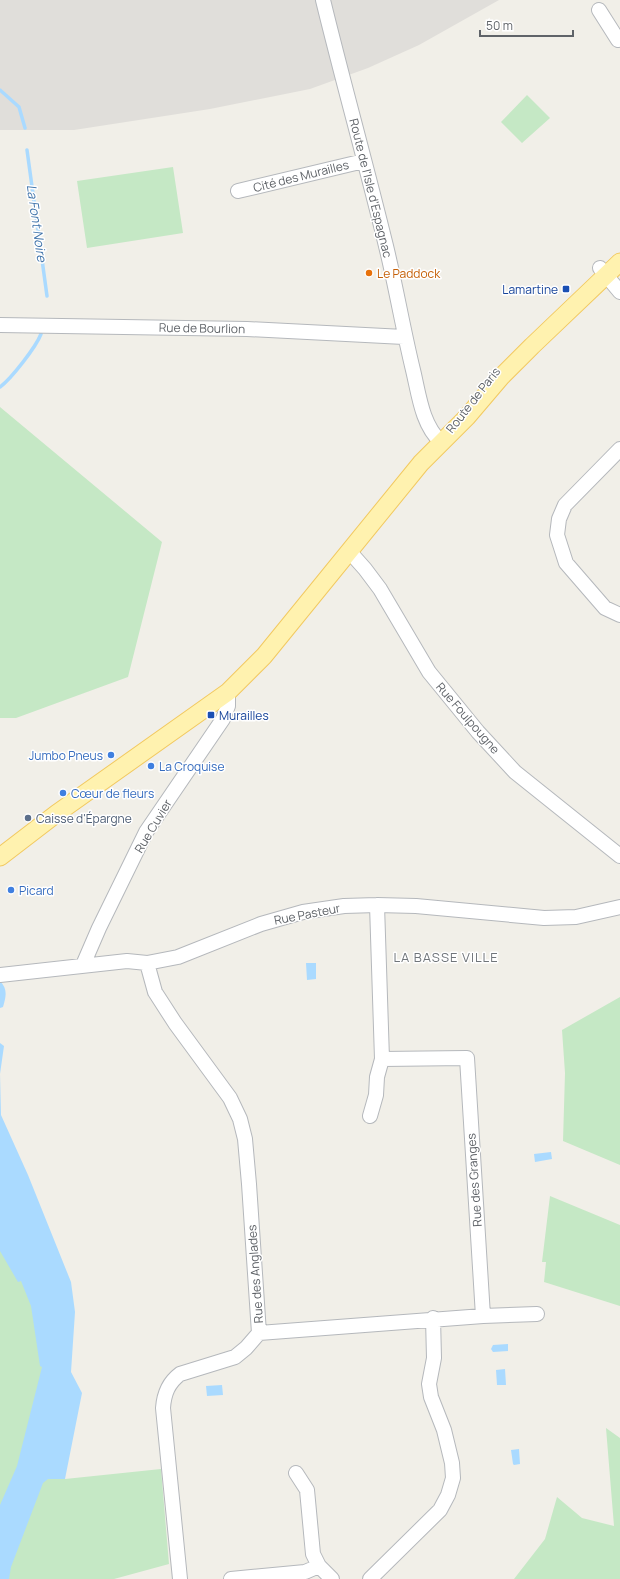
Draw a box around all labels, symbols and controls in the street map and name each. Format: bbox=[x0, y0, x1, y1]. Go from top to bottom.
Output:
scale bar bbox=[480, 12, 573, 38]
text: 50 m bbox=[486, 17, 513, 34]
street label: Route de l'Isle d'Espagnac bbox=[345, 117, 397, 260]
street label: Cité des Murailles bbox=[251, 156, 351, 196]
water label: La Font Noire bbox=[23, 183, 52, 264]
place label: Le Paddock bbox=[377, 265, 441, 282]
marker: Le Paddock bbox=[364, 268, 374, 278]
place label: Lamartine bbox=[502, 281, 558, 298]
marker: Lamartine bbox=[561, 284, 571, 294]
street label: Rue de Bourlion bbox=[159, 319, 245, 337]
street label: Route de Paris bbox=[442, 363, 504, 437]
street label: Rue Foulpougne bbox=[432, 679, 504, 757]
place label: Murailles bbox=[219, 707, 269, 724]
marker: Murailles bbox=[206, 710, 216, 720]
place label: Jumbo Pneus bbox=[29, 747, 103, 764]
marker: Jumbo Pneus bbox=[106, 750, 116, 760]
place label: La Croquise bbox=[159, 758, 224, 775]
marker: La Croquise bbox=[146, 761, 156, 771]
place label: Cœur de fleurs bbox=[71, 785, 154, 802]
marker: Cœur de fleurs bbox=[58, 788, 68, 798]
street label: Rue Cuvier bbox=[130, 795, 176, 856]
place label: Caisse d'Épargne bbox=[36, 810, 132, 827]
marker: Caisse d'Épargne bbox=[23, 813, 33, 823]
place label: Picard bbox=[19, 882, 54, 899]
marker: Picard bbox=[6, 885, 16, 895]
street label: Rue Pasteur bbox=[272, 899, 342, 929]
district label: LA BASSE VILLE bbox=[393, 948, 499, 966]
street label: Rue des Granges bbox=[462, 1133, 486, 1227]
street label: Rue des Anglades bbox=[243, 1224, 267, 1324]

